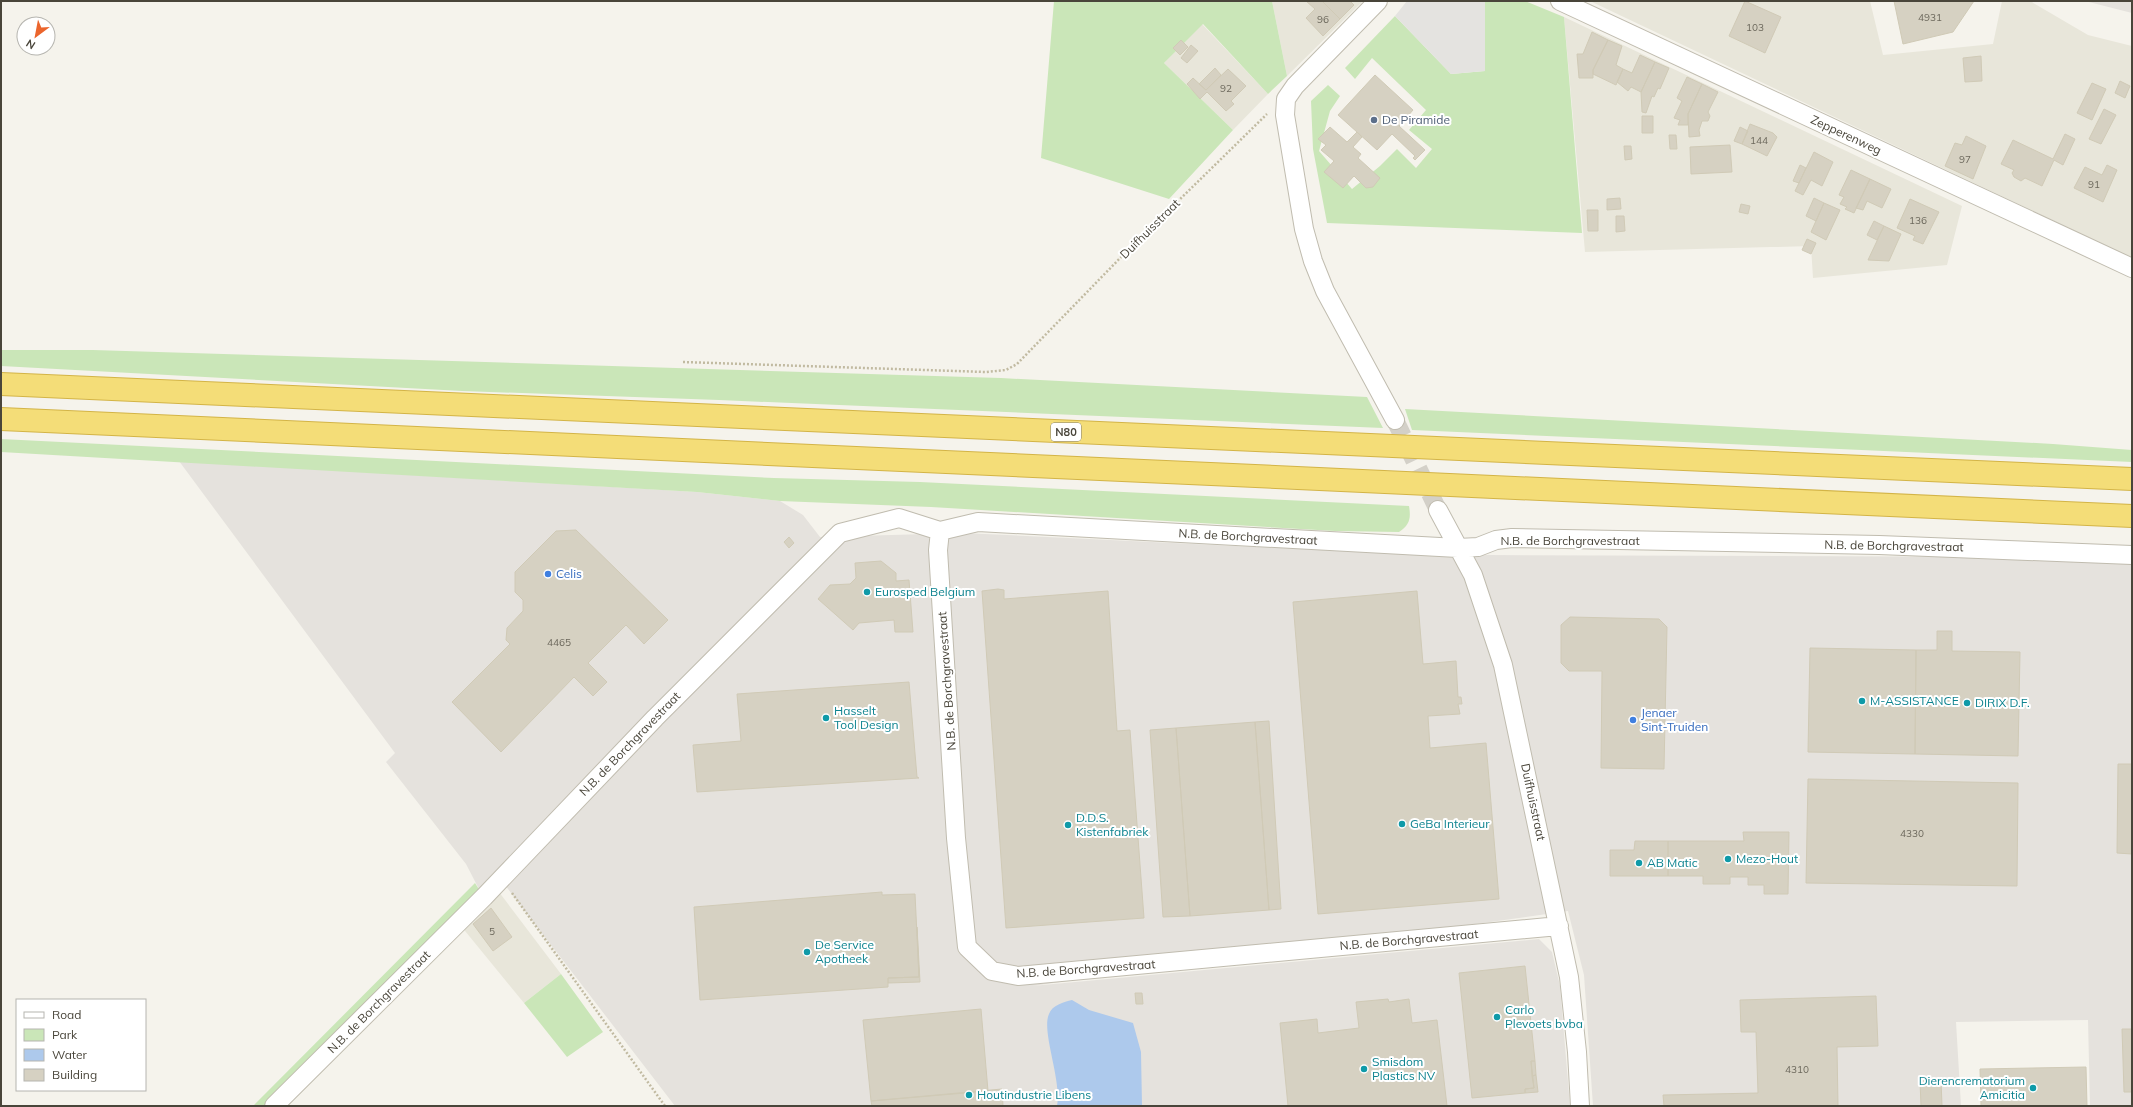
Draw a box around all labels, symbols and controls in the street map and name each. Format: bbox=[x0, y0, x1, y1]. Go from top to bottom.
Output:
house number: 4931 bbox=[1918, 11, 1942, 24]
house number: 96 bbox=[1317, 13, 1329, 26]
north arrow bbox=[16, 16, 56, 56]
house number: 103 bbox=[1746, 21, 1764, 34]
text: N bbox=[23, 36, 38, 53]
house number: 92 bbox=[1220, 82, 1232, 95]
place label: De Piramide bbox=[1382, 112, 1450, 127]
street label: Zepperenweg bbox=[1808, 112, 1884, 157]
marker: De Piramide bbox=[1369, 115, 1379, 125]
house number: 144 bbox=[1750, 134, 1768, 147]
house number: 97 bbox=[1959, 153, 1971, 166]
house number: 91 bbox=[2088, 178, 2100, 191]
street label: Duifhuisstraat bbox=[1117, 196, 1183, 262]
house number: 136 bbox=[1909, 214, 1927, 227]
road number: N80 bbox=[1051, 423, 1081, 441]
street label: N.B. de Borchgravestraat bbox=[1178, 525, 1318, 548]
street label: N.B. de Borchgravestraat bbox=[1500, 533, 1640, 548]
street label: N.B. de Borchgravestraat bbox=[1824, 537, 1964, 554]
place label: Celis bbox=[556, 566, 582, 581]
marker: Celis bbox=[543, 569, 553, 579]
place label: Eurosped Belgium bbox=[875, 584, 975, 599]
marker: Eurosped Belgium bbox=[862, 587, 872, 597]
street label: N.B. de Borchgravestraat bbox=[934, 611, 959, 751]
house number: 4465 bbox=[547, 636, 571, 649]
street label: N.B. de Borchgravestraat bbox=[576, 688, 683, 799]
place label: M-ASSISTANCE bbox=[1870, 693, 1959, 708]
place label: DIRIX D.F. bbox=[1975, 695, 2030, 710]
marker: M-ASSISTANCE bbox=[1857, 696, 1867, 706]
marker: DIRIX D.F. bbox=[1962, 698, 1972, 708]
place label: Hasselt Tool Design bbox=[834, 703, 899, 732]
place label: Jenaer Sint-Truiden bbox=[1641, 705, 1708, 734]
marker: Hasselt Tool Design bbox=[821, 713, 831, 723]
marker: Jenaer Sint-Truiden bbox=[1628, 715, 1638, 725]
street label: Duifhuisstraat bbox=[1518, 762, 1549, 842]
place label: D.D.S. Kistenfabriek bbox=[1076, 810, 1149, 839]
place label: GeBa Interieur bbox=[1410, 816, 1490, 831]
marker: GeBa Interieur bbox=[1397, 819, 1407, 829]
marker: D.D.S. Kistenfabriek bbox=[1063, 820, 1073, 830]
house number: 4330 bbox=[1900, 827, 1924, 840]
place label: Mezo-Hout bbox=[1736, 851, 1798, 866]
marker: Mezo-Hout bbox=[1723, 854, 1733, 864]
place label: AB Matic bbox=[1647, 855, 1698, 870]
marker: AB Matic bbox=[1634, 858, 1644, 868]
house number: 5 bbox=[489, 925, 495, 938]
street label: N.B. de Borchgravestraat bbox=[1339, 926, 1479, 953]
place label: De Service Apotheek bbox=[815, 937, 874, 966]
street label: N.B. de Borchgravestraat bbox=[324, 947, 433, 1056]
marker: De Service Apotheek bbox=[802, 947, 812, 957]
street label: N.B. de Borchgravestraat bbox=[1016, 956, 1156, 981]
legend bbox=[16, 999, 146, 1091]
place label: Carlo Plevoets bvba bbox=[1505, 1002, 1583, 1031]
text: Road bbox=[52, 1007, 81, 1022]
marker: Carlo Plevoets bvba bbox=[1492, 1012, 1502, 1022]
text: Park bbox=[52, 1027, 78, 1042]
text: Water bbox=[52, 1047, 88, 1062]
place label: Smisdom Plastics NV bbox=[1372, 1054, 1436, 1083]
house number: 4310 bbox=[1785, 1063, 1809, 1076]
marker: Smisdom Plastics NV bbox=[1359, 1064, 1369, 1074]
text: Building bbox=[52, 1067, 97, 1082]
place label: Dierencrematorium Amicitia bbox=[1919, 1073, 2025, 1102]
marker: Dierencrematorium Amicitia bbox=[2028, 1083, 2038, 1093]
place label: Houtindustrie Libens bbox=[977, 1087, 1091, 1102]
marker: Houtindustrie Libens bbox=[964, 1090, 974, 1100]

